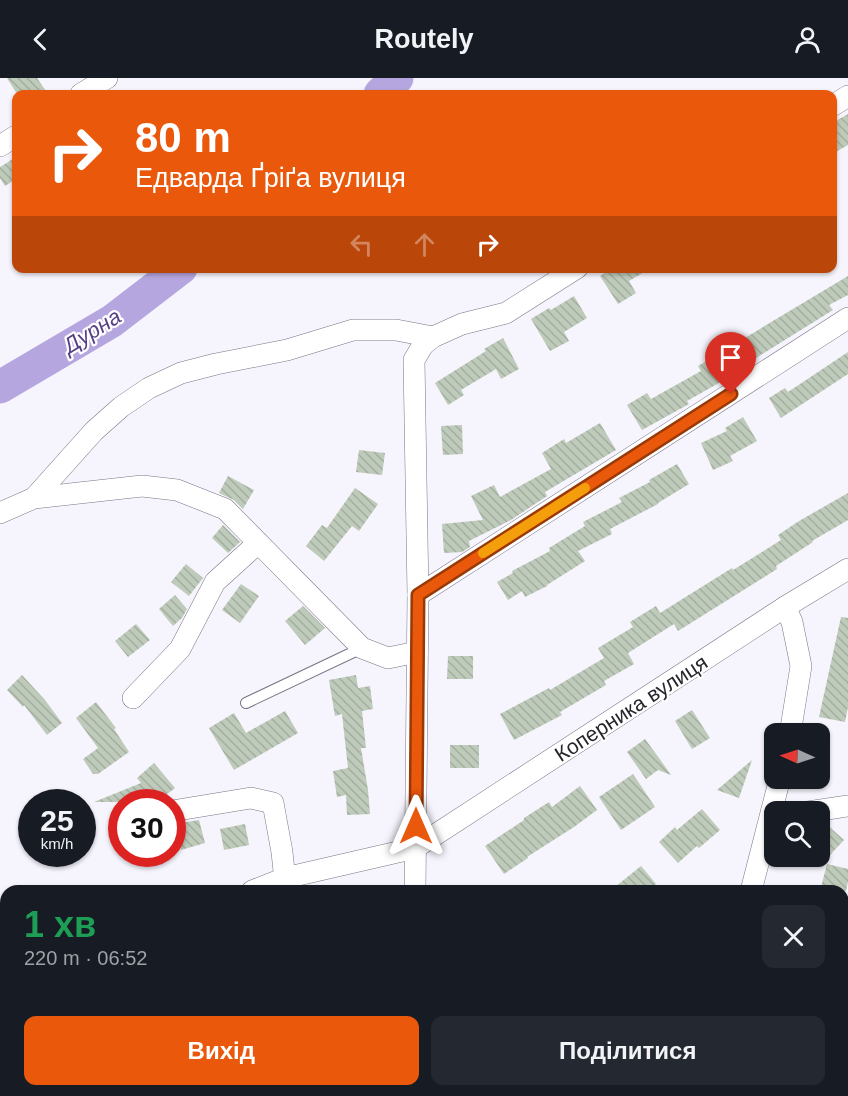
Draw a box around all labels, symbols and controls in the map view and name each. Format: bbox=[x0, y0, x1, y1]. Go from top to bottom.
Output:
icon: back bbox=[24, 23, 57, 56]
icon: person bbox=[791, 23, 824, 56]
text: Routely bbox=[374, 24, 474, 54]
icon: right bbox=[36, 114, 114, 192]
text: 80 m bbox=[135, 114, 231, 161]
text: Едварда Ґріґа вулиця bbox=[135, 163, 406, 193]
icon: left bbox=[345, 228, 378, 261]
icon: ahead bbox=[408, 228, 441, 261]
icon: right bbox=[471, 228, 504, 261]
water label: Дурна bbox=[56, 304, 125, 360]
pin bbox=[705, 332, 756, 394]
icon: arrive bbox=[714, 341, 747, 374]
street label: Коперника вулиця bbox=[550, 650, 712, 766]
north arrow bbox=[764, 723, 830, 789]
map controls bbox=[764, 723, 830, 867]
speed limit sign: 30 bbox=[108, 789, 186, 867]
position arrow bbox=[384, 794, 448, 858]
button: search bbox=[764, 801, 830, 867]
text: 25 bbox=[40, 804, 74, 837]
text: km/h bbox=[41, 835, 73, 852]
text: 1 хв bbox=[24, 904, 96, 945]
button: close bbox=[762, 905, 825, 968]
text: 220 m · 06:52 bbox=[24, 947, 147, 969]
button: Вихід bbox=[24, 1016, 419, 1085]
button: Поділитися bbox=[431, 1016, 825, 1085]

